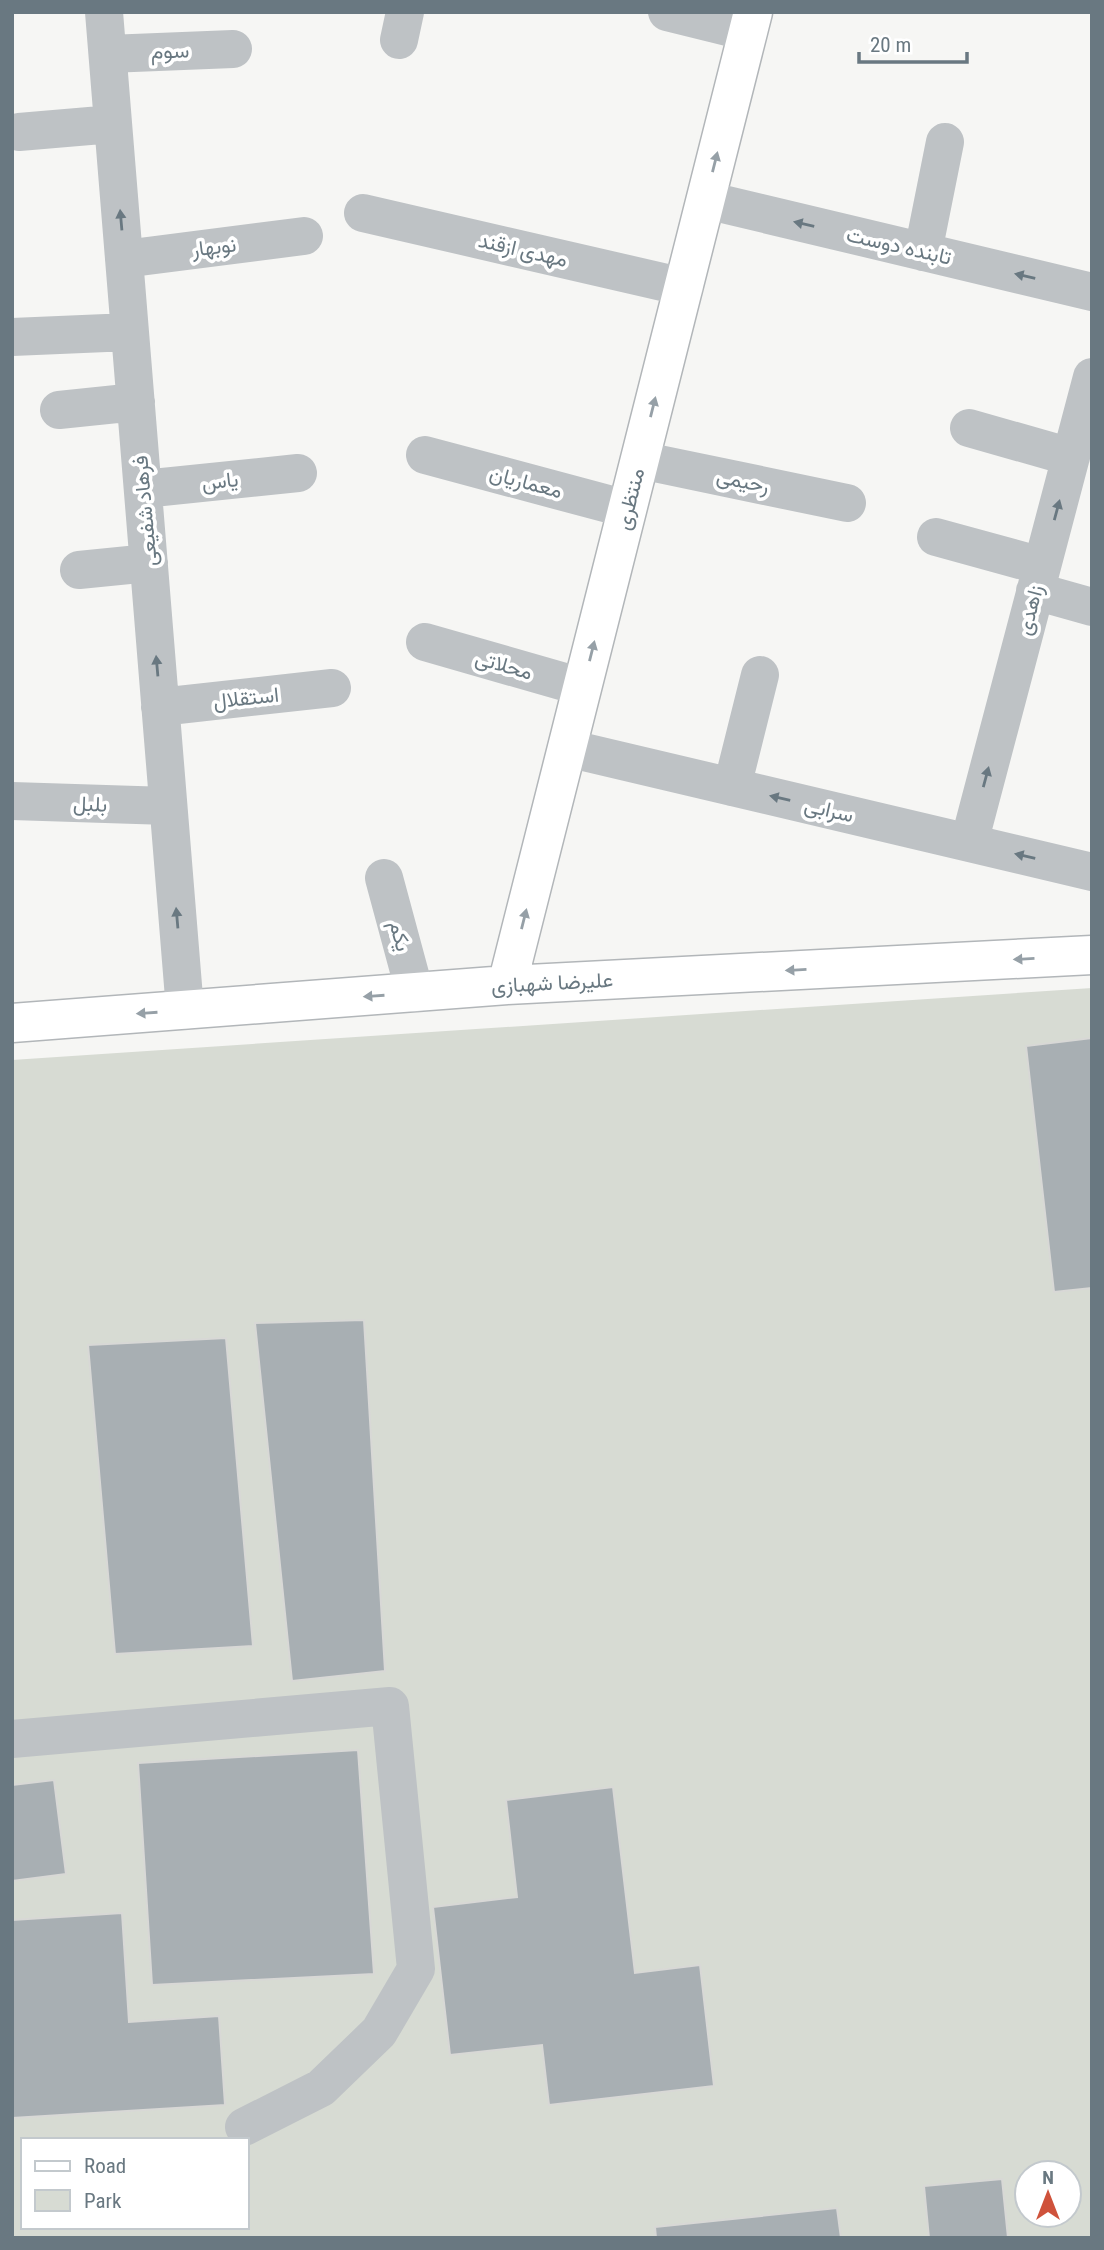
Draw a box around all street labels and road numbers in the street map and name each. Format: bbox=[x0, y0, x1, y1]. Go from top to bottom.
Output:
street label: سوم bbox=[150, 38, 190, 66]
street label: تابنده دوست bbox=[844, 222, 954, 271]
street label: مهدی ازقند bbox=[476, 228, 570, 273]
street label: نوبهار bbox=[189, 232, 238, 263]
street label: فرهاد شفیعی bbox=[128, 454, 163, 567]
street label: معماریان bbox=[487, 461, 565, 504]
street label: رحیمی bbox=[714, 464, 772, 499]
street label: منتظری bbox=[611, 466, 650, 533]
street label: یاس bbox=[200, 467, 240, 495]
street label: زاهدی bbox=[1012, 582, 1049, 638]
street label: محلاتی bbox=[473, 645, 535, 685]
street label: استقلال bbox=[212, 683, 280, 713]
street label: بلبل bbox=[72, 791, 108, 817]
street label: سرابی bbox=[802, 793, 856, 828]
street label: یکم bbox=[383, 918, 416, 954]
street label: علیرضا شهبازی bbox=[490, 968, 614, 999]

